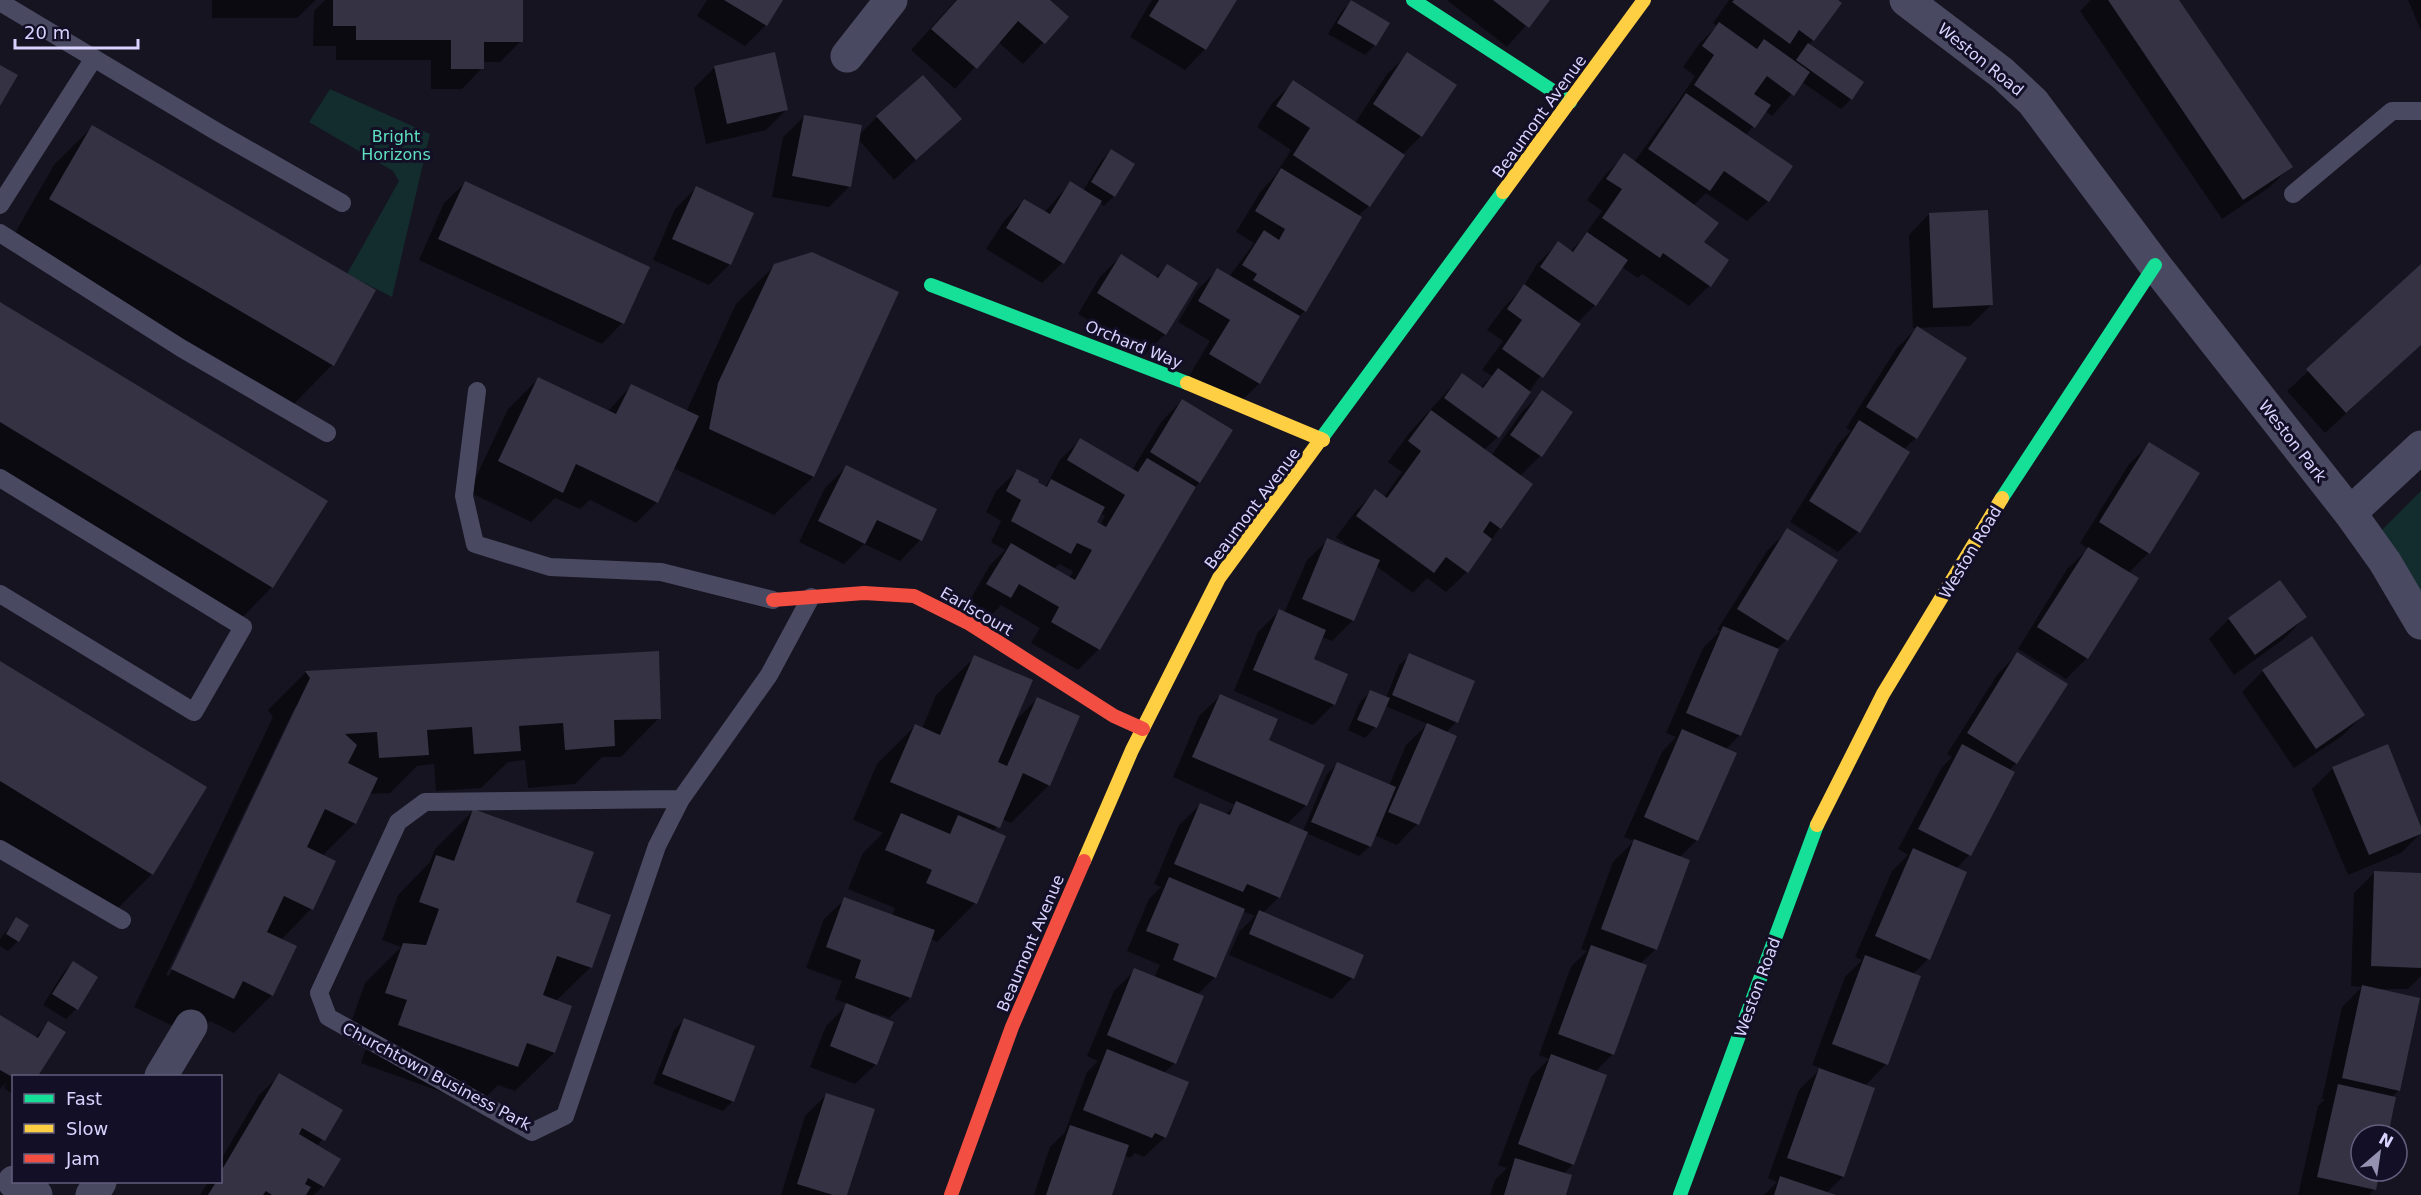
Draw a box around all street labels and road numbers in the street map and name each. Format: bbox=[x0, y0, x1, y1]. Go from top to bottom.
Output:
street label: Weston Road bbox=[1934, 19, 2027, 100]
street label: Beaumont Avenue bbox=[1488, 51, 1590, 181]
street label: Orchard Way bbox=[1082, 316, 1185, 373]
street label: Weston Park bbox=[2255, 396, 2331, 487]
street label: Beaumont Avenue bbox=[1201, 444, 1304, 573]
street label: Weston Road bbox=[1935, 503, 2005, 602]
street label: Earlscourt bbox=[937, 583, 1017, 640]
street label: Beaumont Avenue bbox=[993, 872, 1068, 1015]
street label: Weston Road bbox=[1731, 935, 1784, 1040]
street label: Churchtown Business Park bbox=[339, 1018, 535, 1135]

